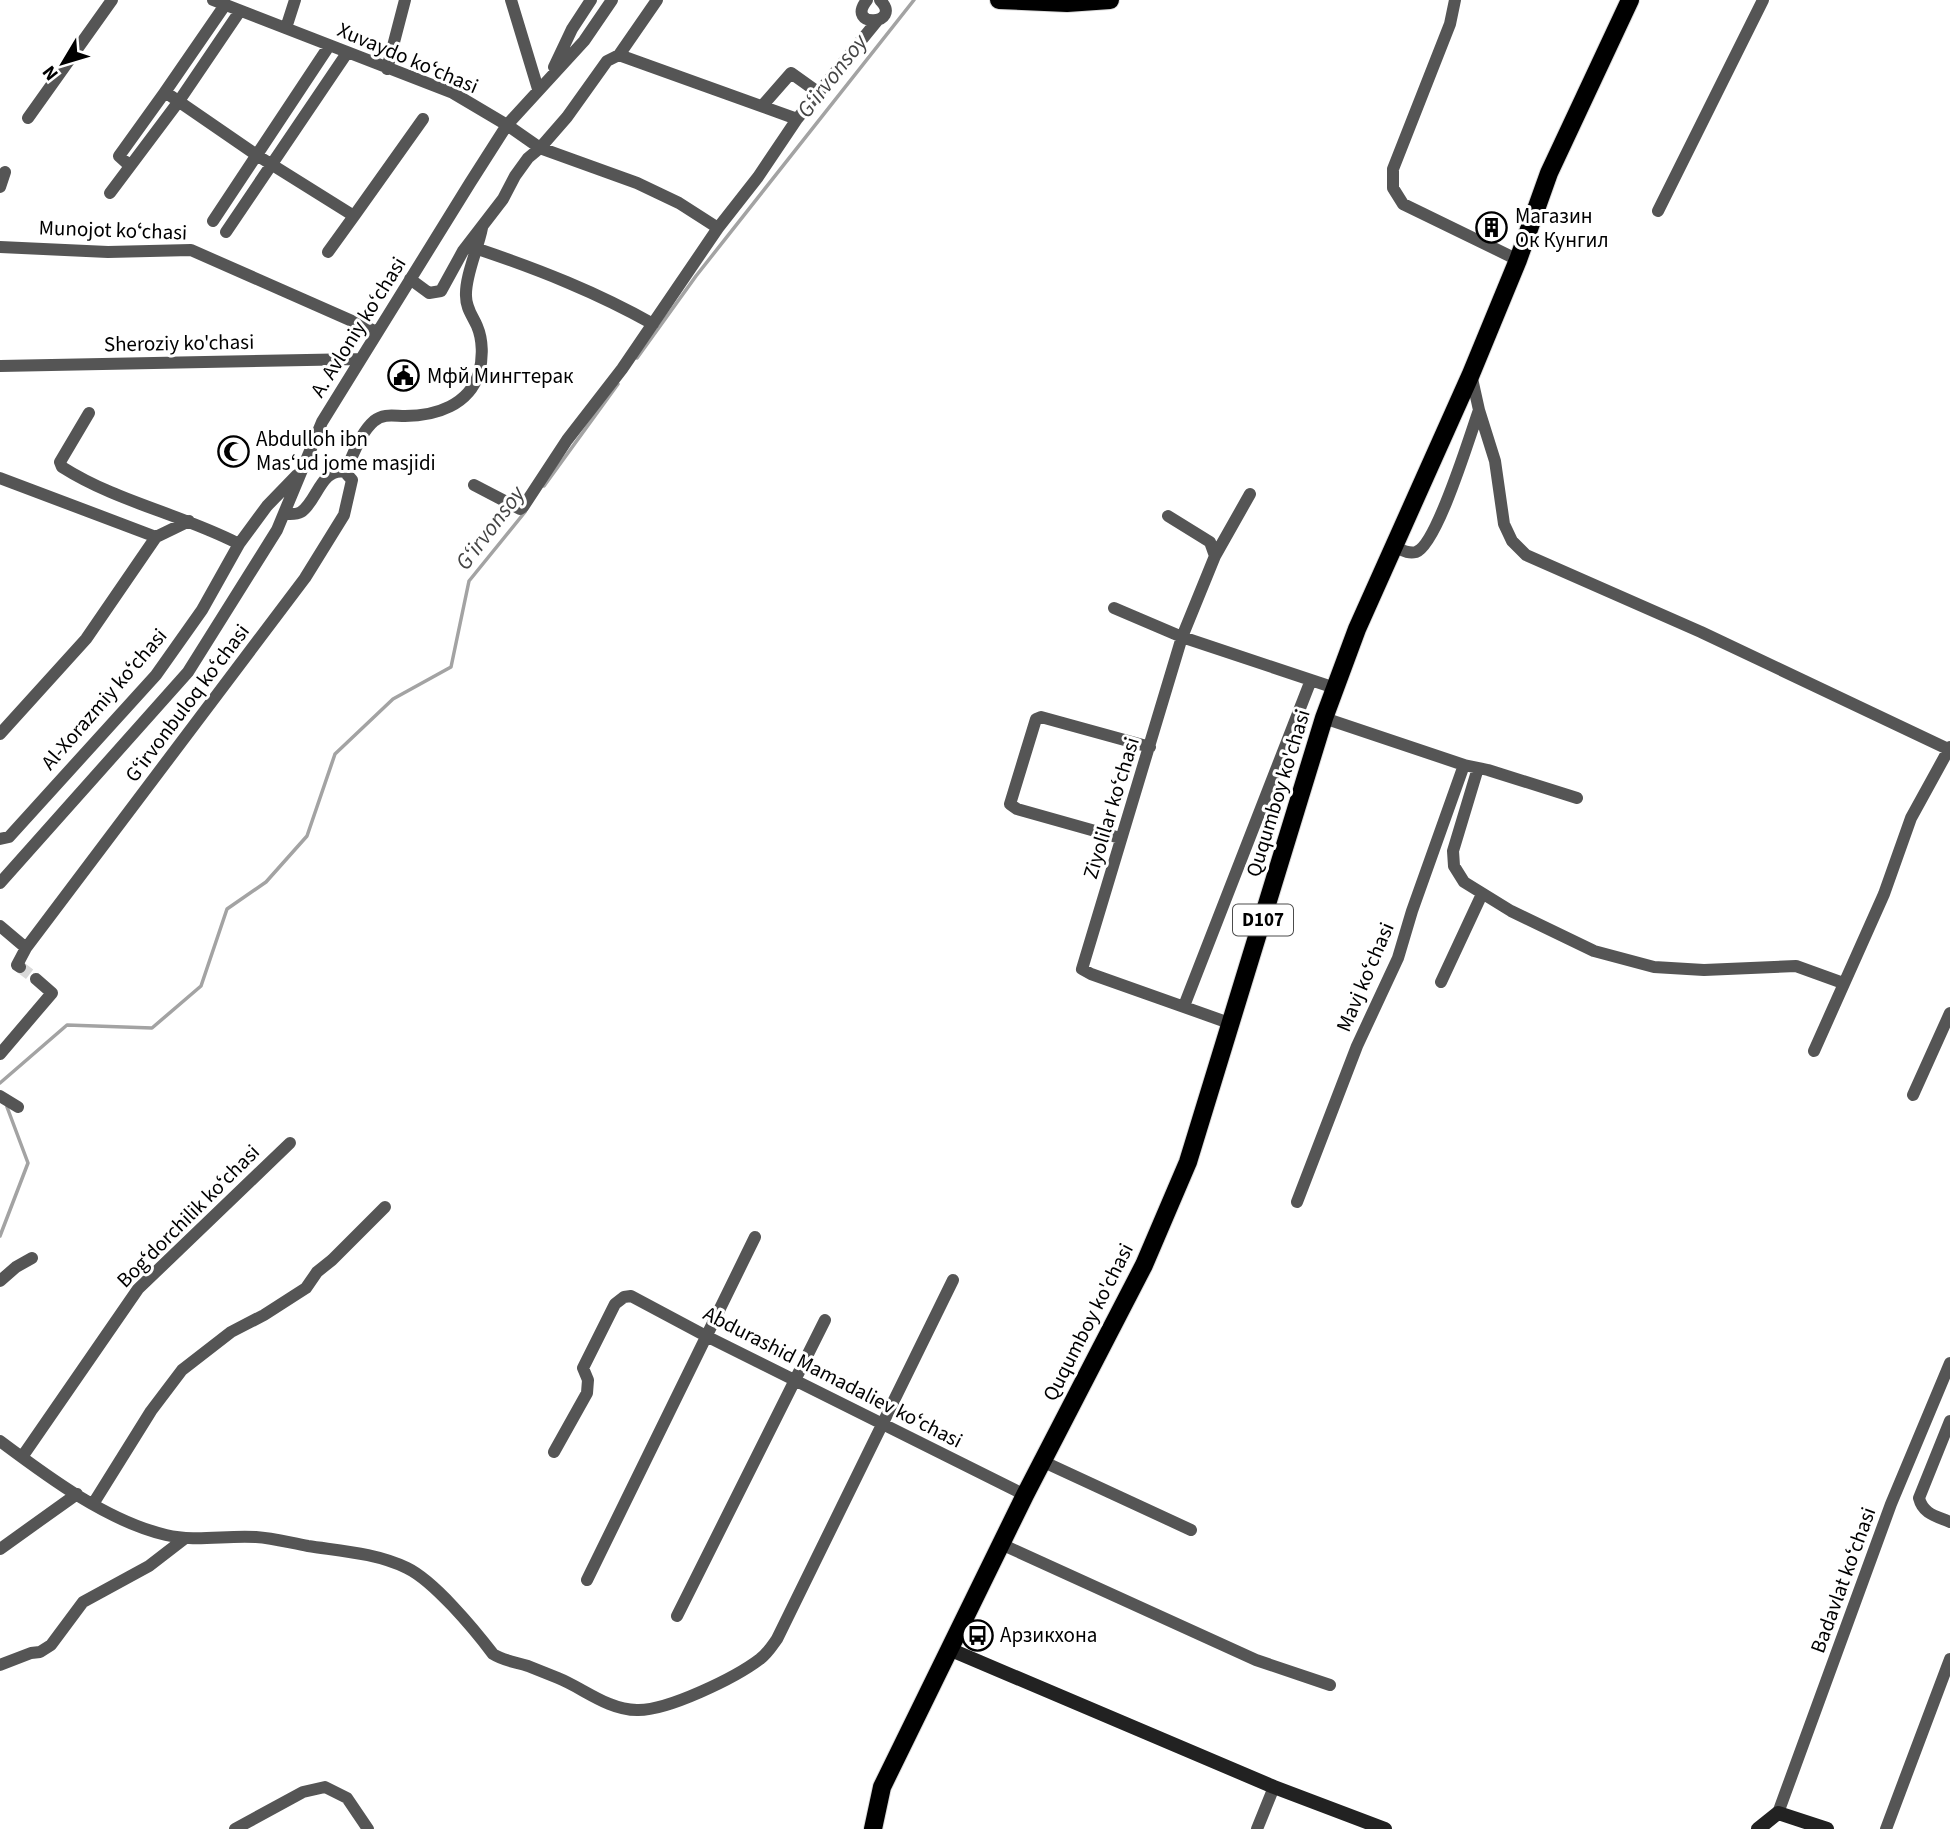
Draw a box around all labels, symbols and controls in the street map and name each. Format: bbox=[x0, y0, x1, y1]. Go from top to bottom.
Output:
street label: Xuvaydo koʻchasi bbox=[333, 15, 483, 101]
water label: G‘irvonsoy bbox=[789, 26, 876, 125]
north arrow bbox=[28, 28, 98, 98]
text: N bbox=[36, 59, 65, 86]
place label: Магазин Ок Кунгил bbox=[1515, 201, 1609, 255]
building icon: Магазин Ок Кунгил bbox=[1475, 211, 1509, 245]
street label: Munojot koʻchasi bbox=[38, 212, 188, 248]
street label: A. Avloniy ko‘chasi bbox=[303, 251, 413, 403]
street label: Sheroziy ko'chasi bbox=[104, 327, 254, 359]
public building icon: Мфй Мингтерак bbox=[387, 359, 421, 393]
place label: Мфй Мингтерак bbox=[427, 361, 574, 391]
place label: Abdulloh ibn Mas‘ud jome masjidi bbox=[256, 424, 436, 478]
mosque icon: Abdulloh ibn Mas‘ud jome masjidi bbox=[216, 434, 250, 468]
water label: G‘irvonsoy bbox=[447, 478, 534, 577]
street label: Gʻirvonbuloq koʻchasi bbox=[118, 618, 256, 788]
street label: Al-Xorazmiy koʻchasi bbox=[34, 622, 174, 776]
street label: Ququmboy ko'chasi bbox=[1238, 706, 1318, 880]
street label: Ziyolilar koʻchasi bbox=[1075, 733, 1147, 883]
road number: D107 bbox=[1233, 904, 1293, 936]
street label: Mavj koʻchasi bbox=[1328, 918, 1402, 1036]
street label: Bogʻdorchilik koʻchasi bbox=[110, 1138, 266, 1294]
street label: Ququmboy ko'chasi bbox=[1035, 1238, 1141, 1406]
street label: Abdurashid Mamadaliev koʻchasi bbox=[698, 1298, 968, 1456]
street label: Badavlat koʻchasi bbox=[1803, 1503, 1883, 1657]
bus stop icon: Арзикхона bbox=[960, 1618, 994, 1652]
place label: Арзикхона bbox=[1000, 1620, 1097, 1650]

